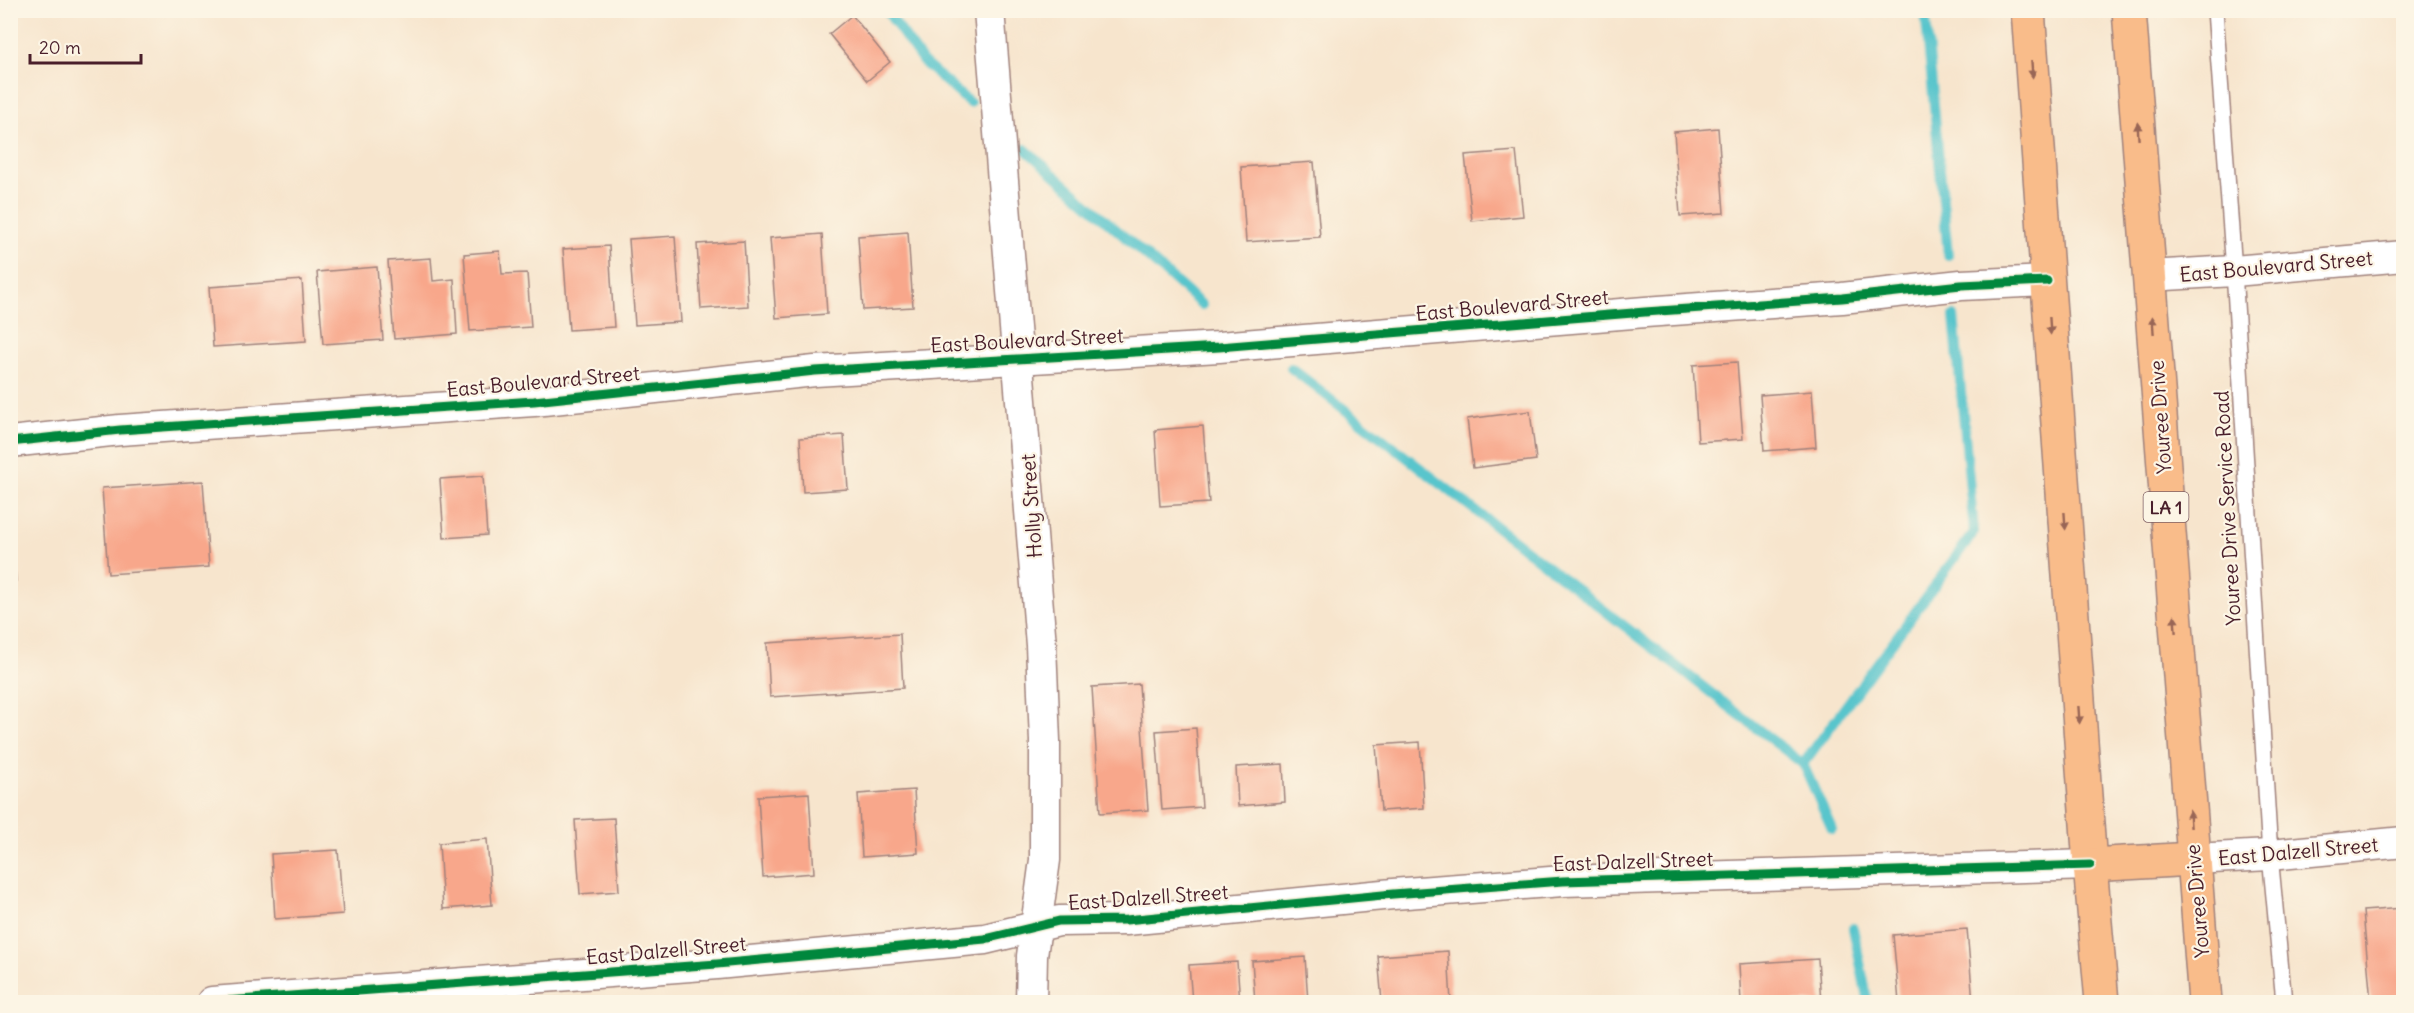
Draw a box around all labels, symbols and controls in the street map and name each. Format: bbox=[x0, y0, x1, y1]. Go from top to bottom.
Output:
scale bar bbox=[30, 27, 141, 65]
text: 20 m bbox=[39, 36, 81, 59]
one-way arrow bbox=[2027, 59, 2037, 78]
one-way arrow bbox=[2133, 121, 2143, 140]
street label: East Boulevard Street bbox=[2178, 245, 2374, 287]
street label: East Boulevard Street bbox=[1414, 284, 1610, 326]
one-way arrow bbox=[2148, 316, 2157, 335]
one-way arrow bbox=[2045, 317, 2055, 336]
street label: East Boulevard Street bbox=[930, 322, 1125, 358]
street label: Youree Drive bbox=[2144, 359, 2176, 475]
street label: East Boulevard Street bbox=[445, 360, 641, 402]
street label: Youree Drive Service Road bbox=[2208, 390, 2246, 626]
street label: Holly Street bbox=[1015, 453, 1047, 559]
road number: LA 1 bbox=[2144, 492, 2188, 522]
one-way arrow bbox=[2060, 511, 2069, 530]
one-way arrow bbox=[2170, 615, 2180, 634]
one-way arrow bbox=[2074, 706, 2084, 725]
one-way arrow bbox=[2185, 809, 2195, 828]
street label: East Dalzell Street bbox=[2217, 832, 2379, 870]
street label: Youree Drive bbox=[2180, 843, 2214, 959]
street label: East Dalzell Street bbox=[1552, 846, 1714, 876]
street label: East Dalzell Street bbox=[1067, 879, 1229, 915]
street label: East Dalzell Street bbox=[585, 931, 747, 969]

